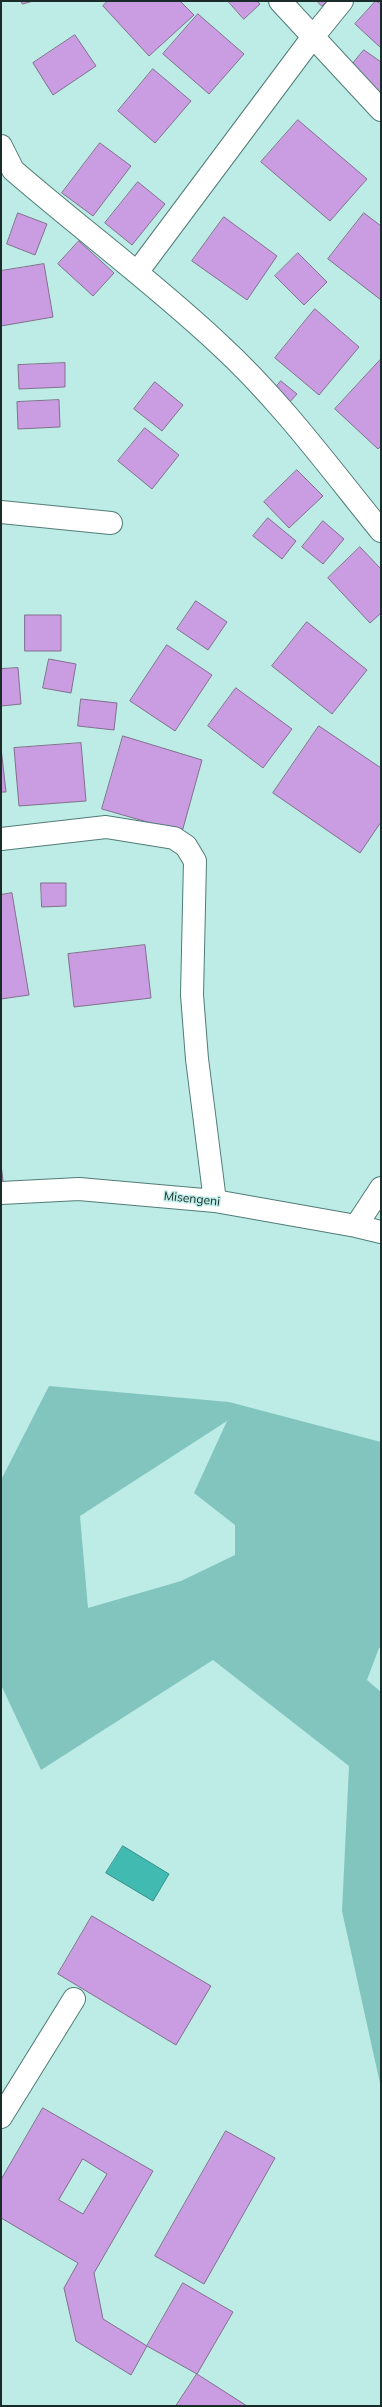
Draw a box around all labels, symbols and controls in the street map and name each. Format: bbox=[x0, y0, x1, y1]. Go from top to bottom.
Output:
street label: Misengeni bbox=[163, 1189, 221, 1209]

